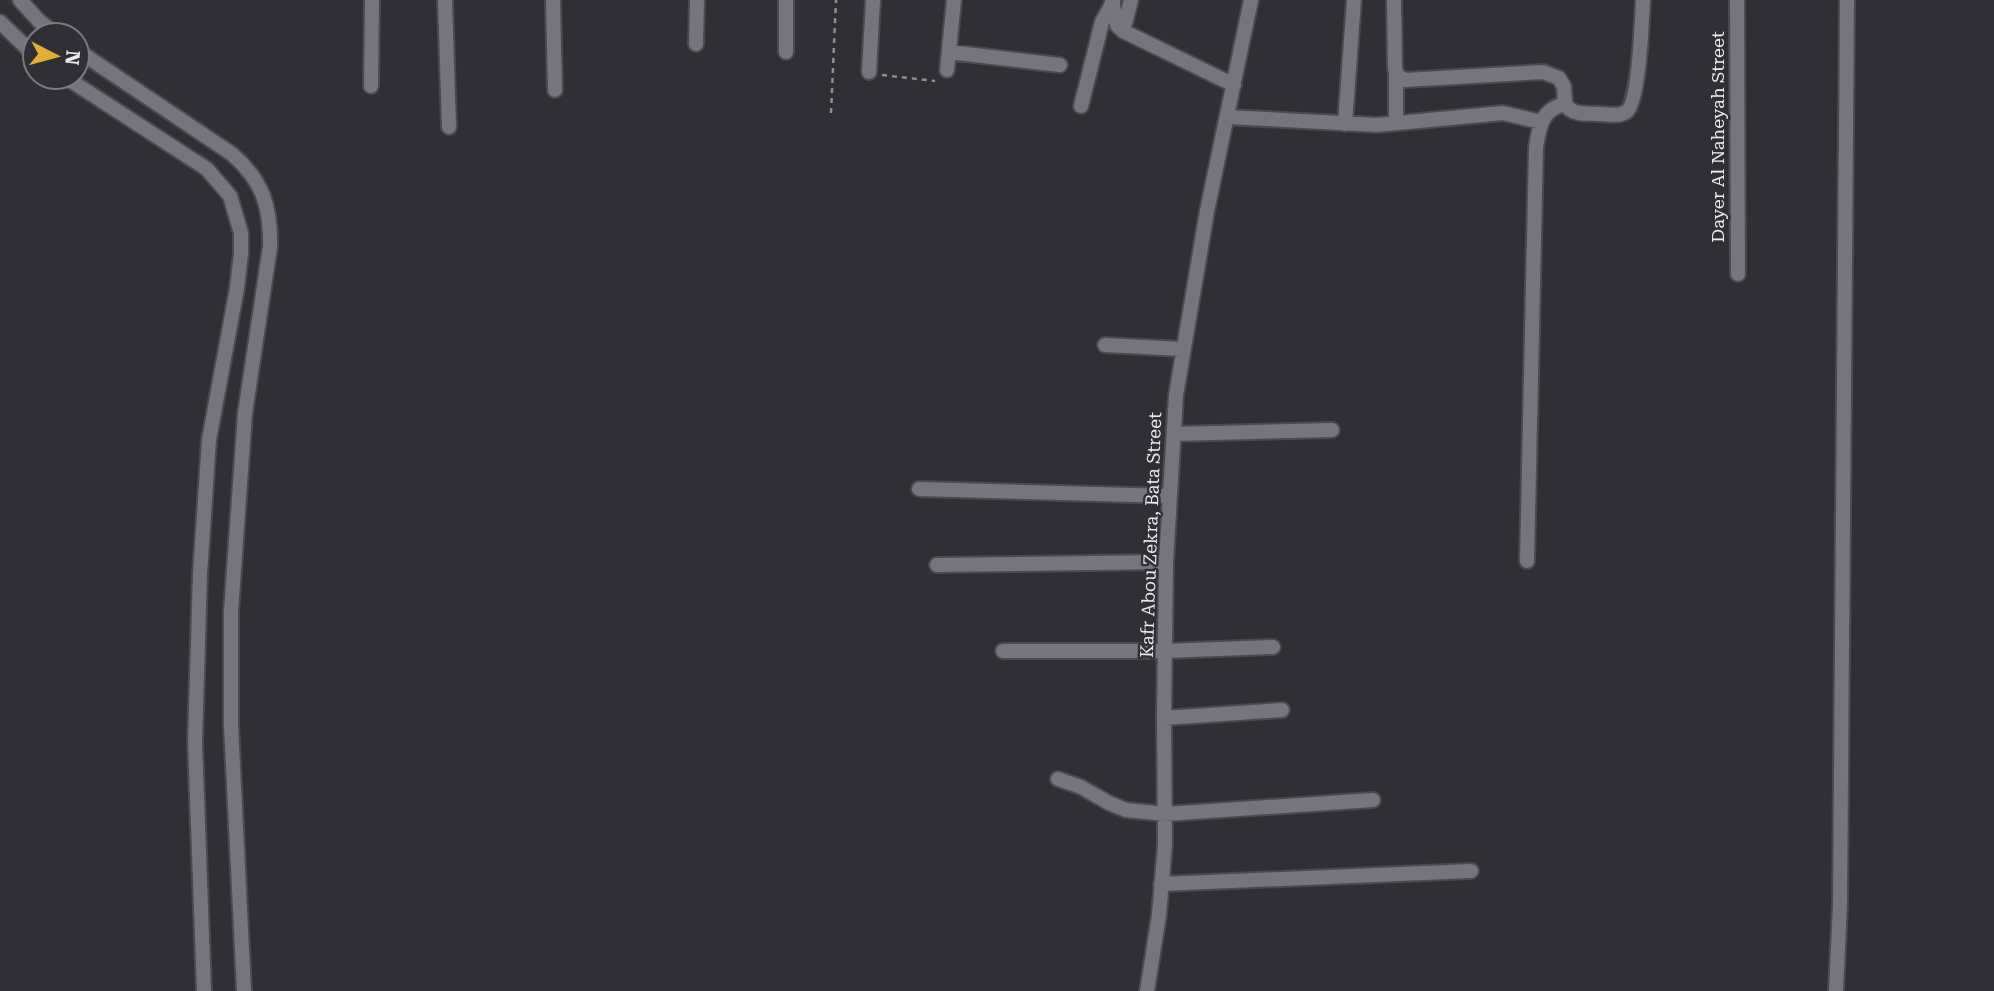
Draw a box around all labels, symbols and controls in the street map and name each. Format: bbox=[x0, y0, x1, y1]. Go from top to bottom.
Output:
north arrow bbox=[21, 21, 91, 91]
street label: Dayer Al Naheyah Street bbox=[1707, 31, 1728, 243]
text: N bbox=[60, 49, 85, 67]
street label: Kafr Abou Zekra, Bata Street bbox=[1136, 411, 1165, 658]

